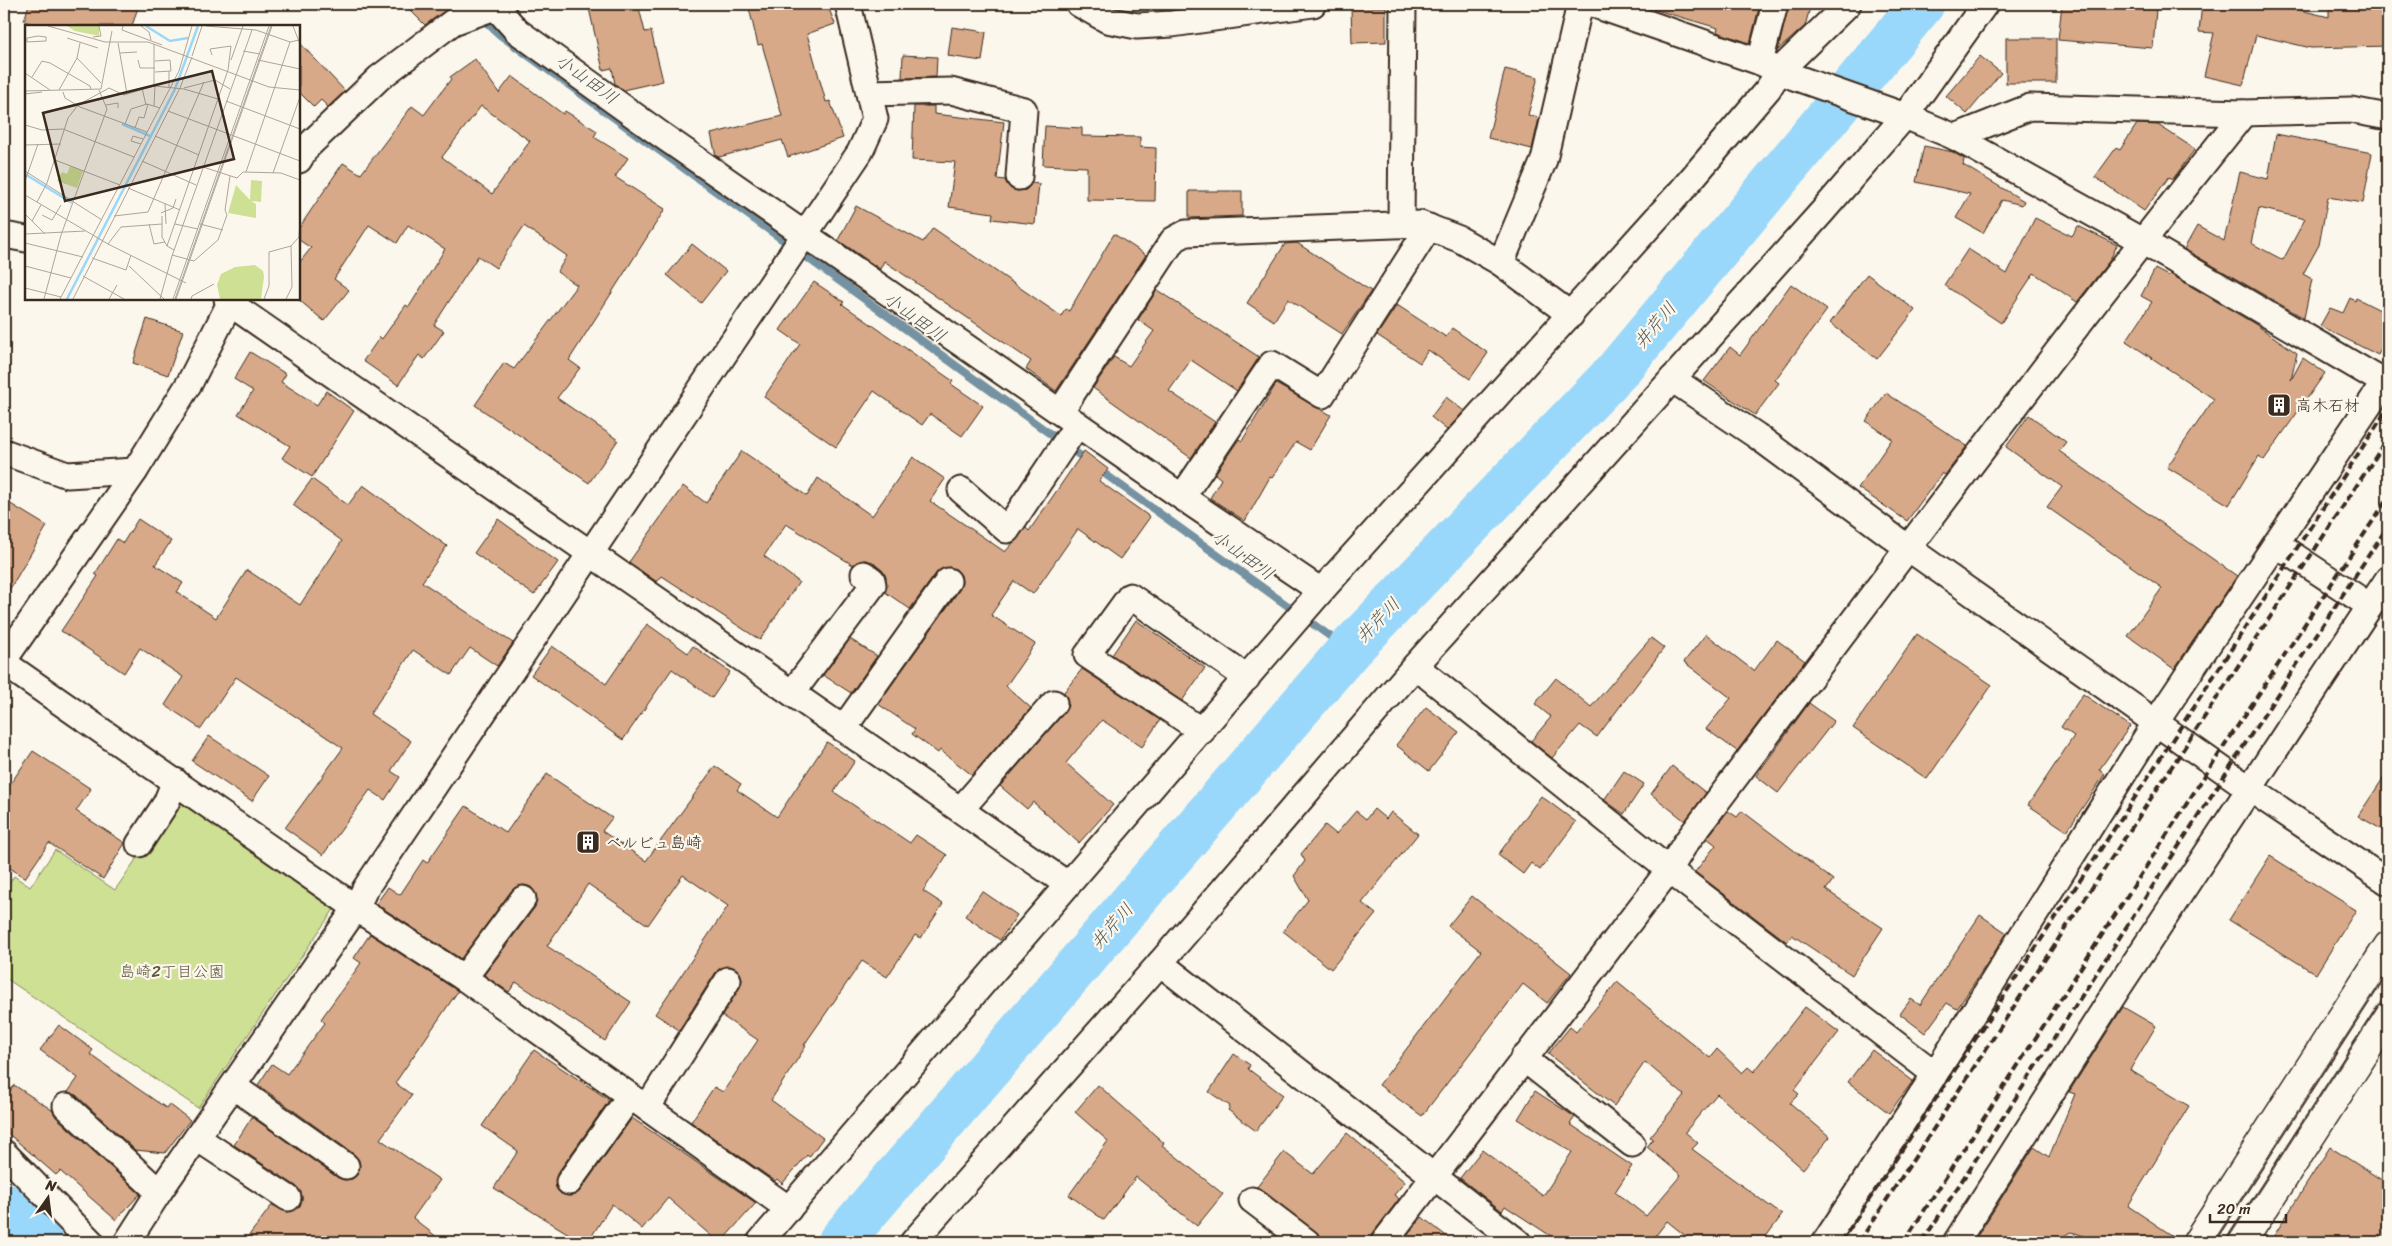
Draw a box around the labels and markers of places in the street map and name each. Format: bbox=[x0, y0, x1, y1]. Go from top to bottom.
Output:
place label: 高木石材 bbox=[2296, 391, 2360, 420]
building icon: 高木石材 bbox=[2266, 392, 2292, 418]
place label: ベルビュ島崎 bbox=[606, 828, 702, 857]
building icon: ベルビュ島崎 bbox=[575, 829, 601, 855]

